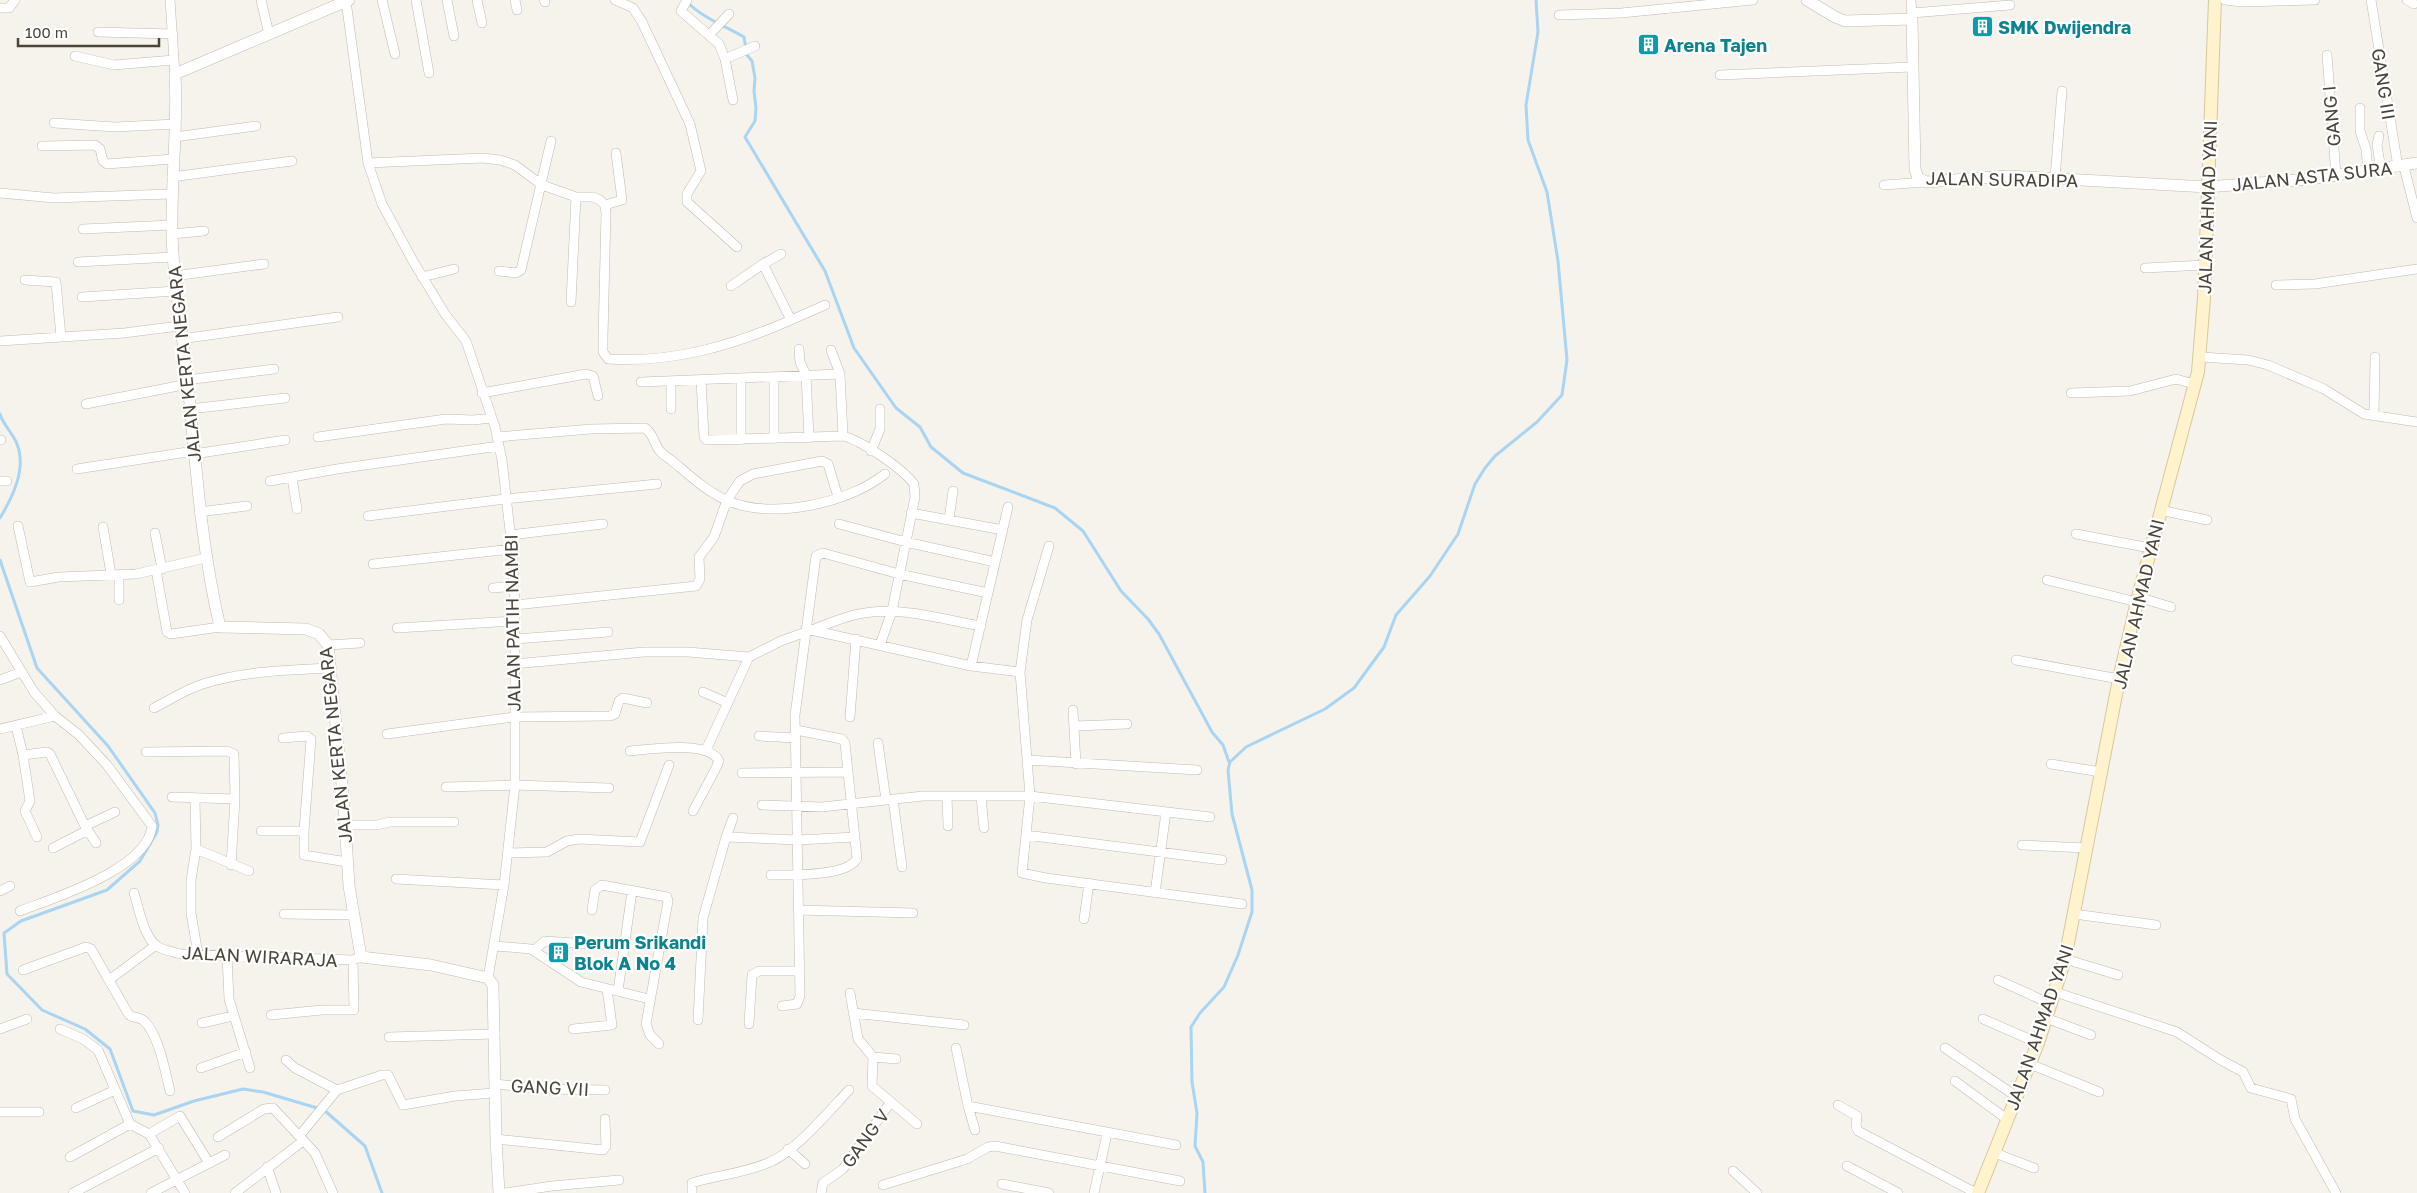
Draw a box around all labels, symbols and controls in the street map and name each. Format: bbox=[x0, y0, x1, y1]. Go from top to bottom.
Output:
scale bar bbox=[18, 15, 159, 47]
building icon: SMK Dwijendra bbox=[1970, 15, 1994, 39]
place label: SMK Dwijendra bbox=[1998, 16, 2131, 38]
text: 100 m bbox=[25, 23, 68, 41]
building icon: Arena Tajen bbox=[1636, 33, 1660, 57]
place label: Arena Tajen bbox=[1664, 34, 1767, 56]
street label: GANG III bbox=[2367, 47, 2401, 121]
street label: GANG I bbox=[2317, 85, 2345, 147]
street label: JALAN AHMAD YANI bbox=[2193, 120, 2221, 294]
street label: JALAN ASTA SURA bbox=[2231, 157, 2393, 195]
street label: JALAN SURADIPA bbox=[1926, 167, 2078, 191]
street label: JALAN KERTA NEGARA bbox=[163, 265, 205, 463]
street label: JALAN AHMAD YANI bbox=[2108, 517, 2168, 691]
street label: JALAN PATIH NAMBI bbox=[499, 534, 525, 712]
street label: JALAN KERTA NEGARA bbox=[314, 646, 356, 844]
place label: Perum Srikandi Blok A No 4 bbox=[574, 931, 706, 974]
building icon: Perum Srikandi Blok A No 4 bbox=[546, 940, 570, 964]
street label: JALAN WIRARAJA bbox=[182, 941, 338, 971]
street label: JALAN AHMAD YANI bbox=[2000, 941, 2078, 1113]
street label: GANG VII bbox=[510, 1074, 590, 1100]
street label: GANG V bbox=[836, 1104, 894, 1172]

